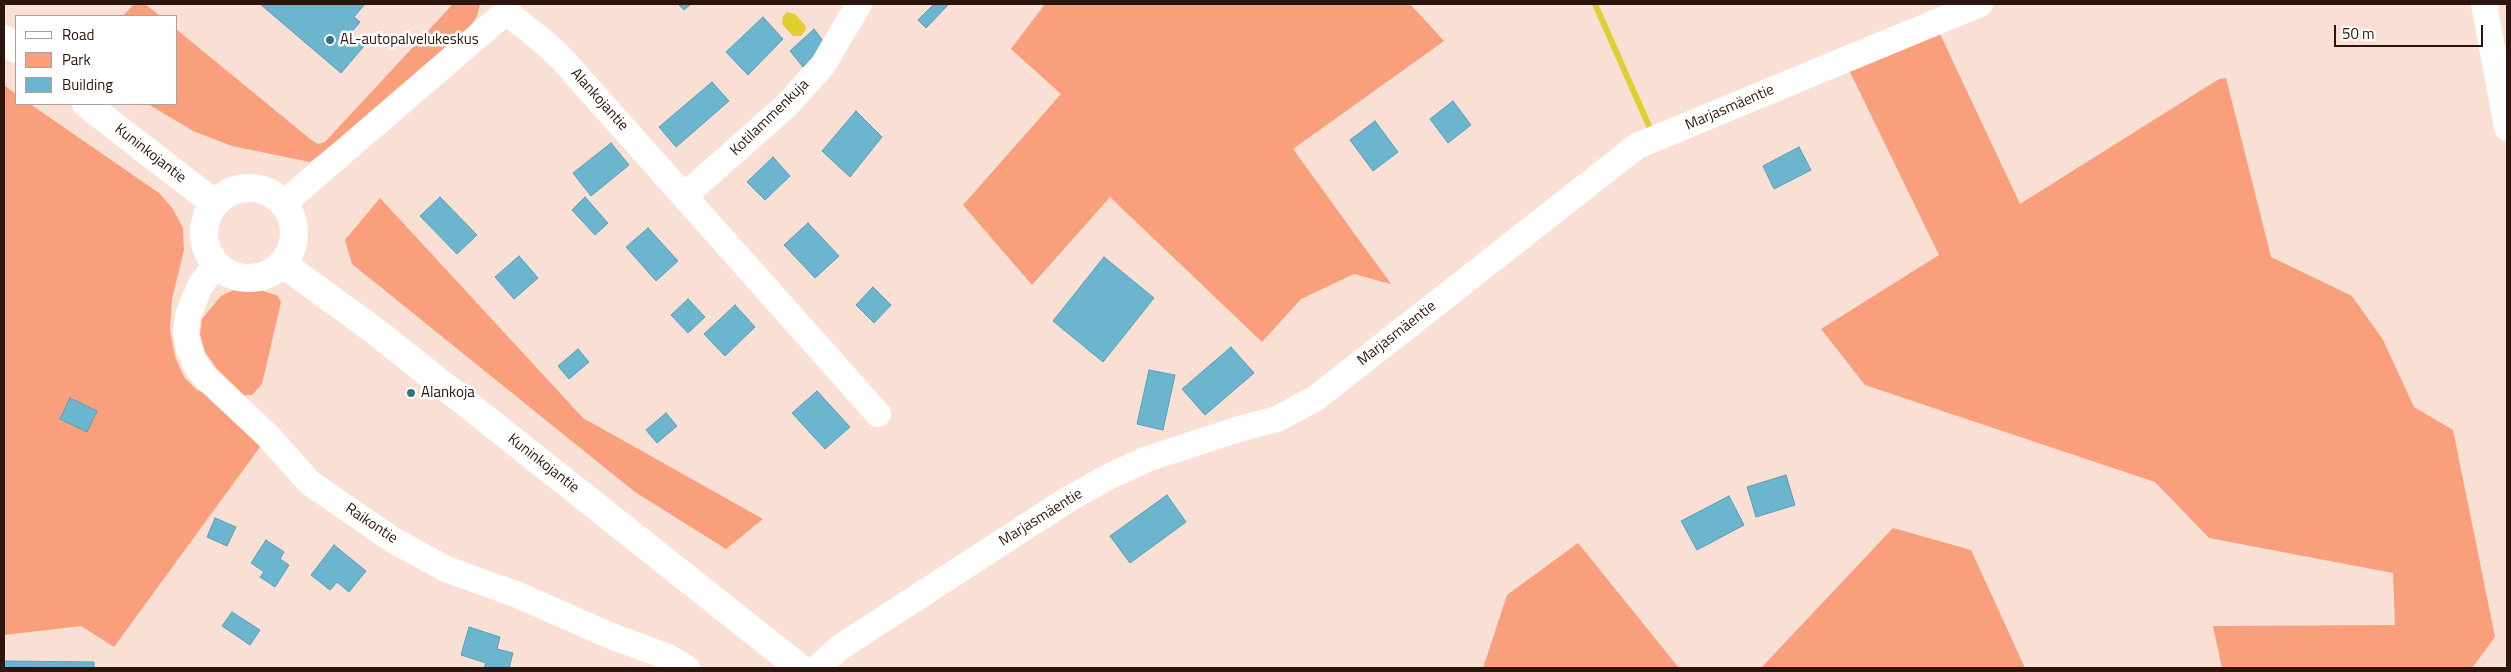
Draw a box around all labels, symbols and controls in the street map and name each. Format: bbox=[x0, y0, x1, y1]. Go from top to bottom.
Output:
legend bbox=[15, 15, 178, 105]
scale bar bbox=[2336, 15, 2485, 47]
text: 50 m bbox=[2342, 22, 2375, 45]
text: Road bbox=[62, 23, 94, 46]
place label: AL-autopalvelukeskus bbox=[340, 31, 479, 49]
marker: AL-autopalvelukeskus bbox=[324, 34, 336, 46]
text: Park bbox=[62, 48, 91, 71]
street label: Alankojantie bbox=[566, 65, 632, 135]
text: Building bbox=[62, 73, 113, 96]
street label: Kotilammenkuja bbox=[727, 76, 813, 160]
street label: Marjasmäentie bbox=[1683, 81, 1777, 135]
street label: Kuninkojantie bbox=[111, 121, 189, 187]
street label: Marjasmäentie bbox=[1354, 298, 1440, 370]
place label: Alankoja bbox=[421, 384, 475, 402]
marker: Alankoja bbox=[405, 387, 417, 399]
street label: Kuninkojantie bbox=[504, 431, 582, 497]
street label: Marjasmäentie bbox=[996, 485, 1086, 551]
street label: Raikontie bbox=[341, 500, 401, 548]

